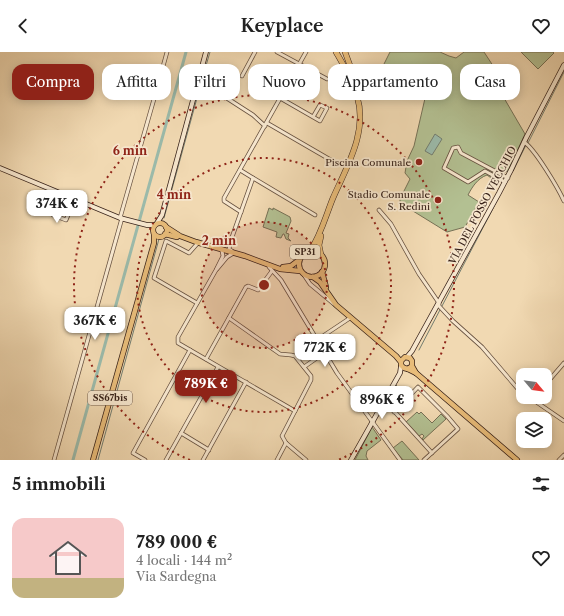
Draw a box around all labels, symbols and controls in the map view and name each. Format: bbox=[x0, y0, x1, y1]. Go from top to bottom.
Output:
icon: back bbox=[12, 15, 34, 37]
text: Keyplace bbox=[241, 15, 323, 37]
icon: heart bbox=[530, 15, 552, 37]
chip: Compra bbox=[12, 64, 94, 100]
chip: Affitta bbox=[102, 64, 171, 100]
chip: Filtri bbox=[179, 64, 240, 100]
chip: Nuovo bbox=[248, 64, 320, 100]
chip: Appartamento bbox=[328, 64, 452, 100]
chip: Casa bbox=[460, 64, 520, 100]
text: 6 min bbox=[113, 143, 148, 158]
street label: VIA DEL FOSSO VECCHIO bbox=[445, 144, 519, 267]
place label: Piscina Comunale bbox=[325, 156, 411, 169]
marker: Piscina Comunale bbox=[414, 157, 424, 167]
text: 4 min bbox=[157, 187, 192, 202]
place label: Stadio Comunale S. Redini bbox=[348, 188, 430, 213]
pin: 374K € bbox=[24, 190, 90, 224]
text: 374K € bbox=[36, 195, 79, 211]
marker: Stadio Comunale S. Redini bbox=[433, 195, 443, 205]
text: 2 min bbox=[202, 233, 237, 248]
road number: SP31 bbox=[290, 245, 320, 259]
centre of rings bbox=[257, 278, 271, 292]
pin: 367K € bbox=[62, 307, 128, 341]
text: 367K € bbox=[73, 312, 117, 328]
pin: 772K € bbox=[292, 334, 358, 368]
text: 772K € bbox=[304, 339, 346, 355]
north arrow bbox=[516, 368, 552, 404]
map controls bbox=[516, 368, 552, 448]
pin: 789K € bbox=[173, 370, 239, 404]
text: 789K € bbox=[184, 375, 228, 391]
pin: 896K € bbox=[349, 386, 415, 420]
road number: SS67bis bbox=[88, 391, 132, 405]
text: 896K € bbox=[359, 391, 405, 407]
button: layers bbox=[516, 412, 552, 448]
icon: filters bbox=[530, 473, 552, 495]
text: 5 immobili bbox=[12, 474, 106, 494]
text: 789 000 € bbox=[136, 532, 217, 552]
icon: home bbox=[44, 534, 92, 582]
icon: heart bbox=[530, 547, 552, 569]
text: 4 locali · 144 m² bbox=[136, 552, 232, 568]
text: Via Sardegna bbox=[136, 568, 216, 584]

